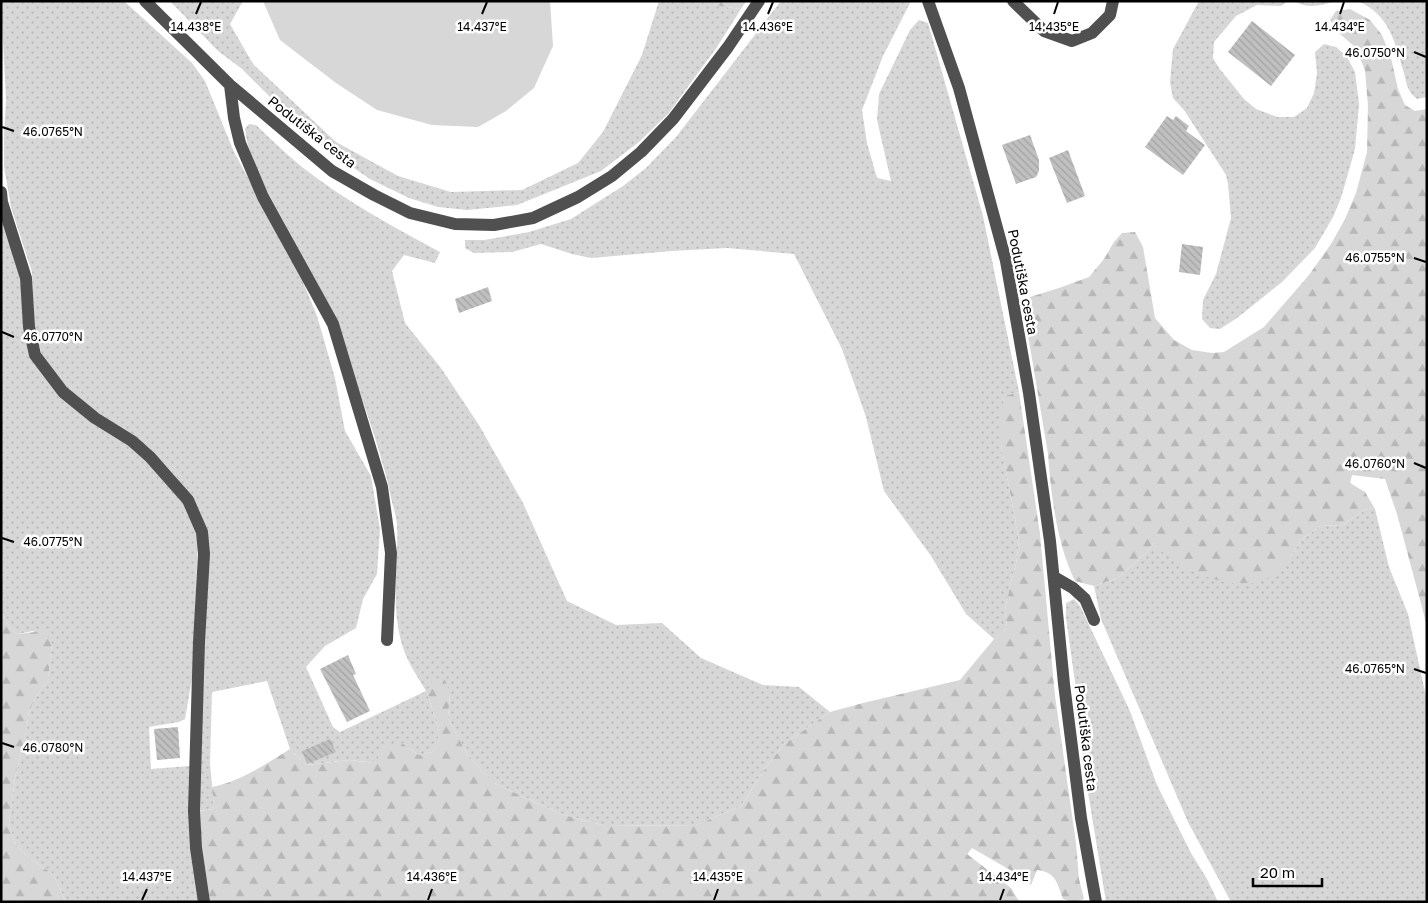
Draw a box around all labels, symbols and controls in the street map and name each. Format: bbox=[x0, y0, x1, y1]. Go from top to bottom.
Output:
text: 14.438°E bbox=[171, 19, 221, 34]
text: 14.437°E bbox=[457, 19, 507, 34]
text: 14.436°E bbox=[743, 19, 793, 34]
text: 14.435°E bbox=[1029, 19, 1079, 34]
text: 14.434°E bbox=[1315, 19, 1365, 34]
text: 46.0750°N bbox=[1345, 45, 1405, 60]
street label: Podutiška cesta bbox=[265, 92, 360, 171]
text: 46.0765°N bbox=[23, 124, 83, 139]
street label: Podutiška cesta bbox=[1005, 228, 1042, 336]
text: 46.0755°N bbox=[1345, 250, 1405, 265]
text: 46.0770°N bbox=[23, 329, 83, 344]
text: 46.0760°N bbox=[1345, 456, 1405, 471]
text: 46.0775°N bbox=[23, 534, 83, 549]
text: 46.0765°N bbox=[1345, 661, 1405, 676]
street label: Podutiška cesta bbox=[1072, 684, 1101, 792]
text: 46.0780°N bbox=[23, 740, 83, 755]
scale bar bbox=[1253, 856, 1322, 888]
text: 20 m bbox=[1260, 863, 1295, 881]
text: 14.437°E bbox=[122, 869, 172, 884]
text: 14.436°E bbox=[407, 869, 457, 884]
text: 14.435°E bbox=[693, 869, 743, 884]
text: 14.434°E bbox=[979, 869, 1029, 884]

